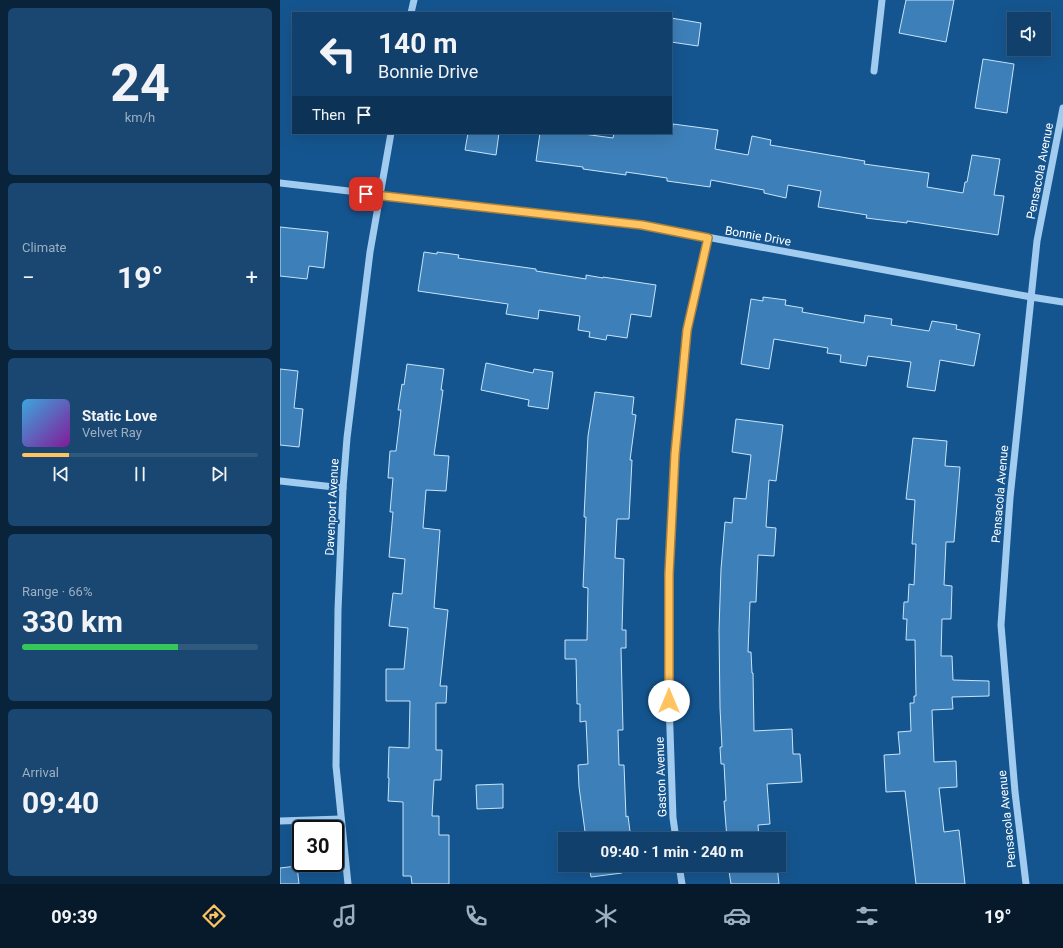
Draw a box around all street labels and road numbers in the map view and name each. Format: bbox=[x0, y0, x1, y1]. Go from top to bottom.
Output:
street label: Pensacola Avenue bbox=[1024, 122, 1056, 220]
street label: Bonnie Drive bbox=[724, 223, 792, 249]
street label: Pensacola Avenue bbox=[989, 445, 1011, 543]
street label: Davenport Avenue bbox=[322, 458, 342, 556]
street label: Gaston Avenue bbox=[653, 737, 669, 817]
street label: Pensacola Avenue bbox=[995, 770, 1019, 868]

